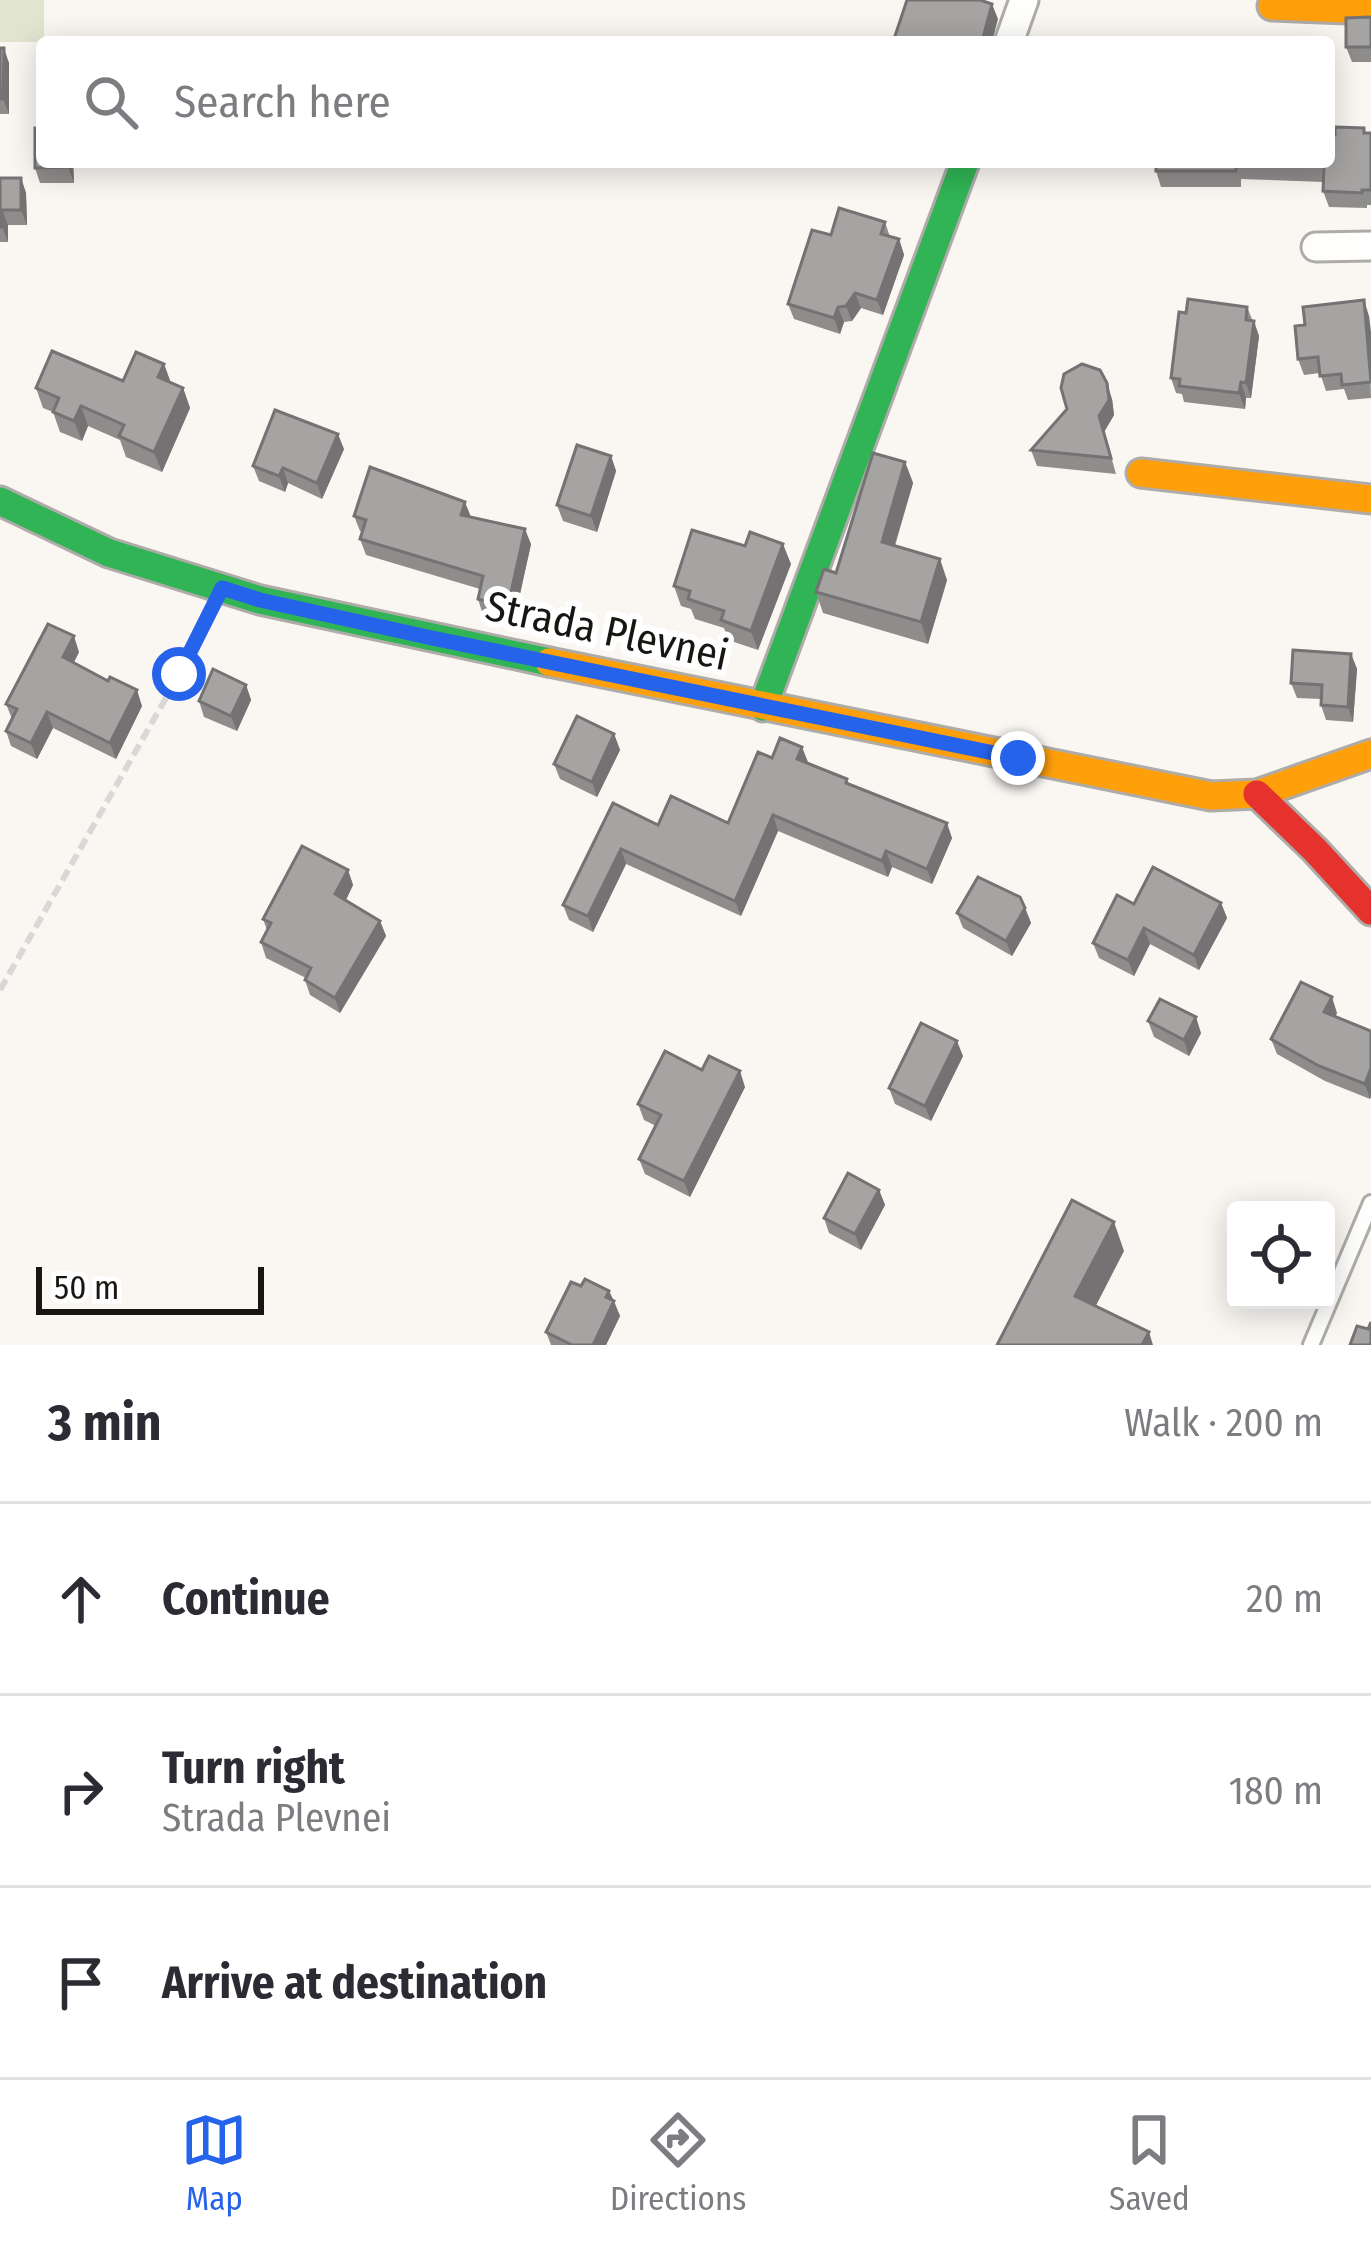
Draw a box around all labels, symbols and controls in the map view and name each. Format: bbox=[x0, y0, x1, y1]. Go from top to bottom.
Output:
search box bbox=[36, 36, 1335, 168]
icon: search bbox=[78, 69, 144, 135]
text: Search here bbox=[174, 75, 391, 129]
street label: Strada Plevnei bbox=[481, 581, 733, 681]
route start bbox=[152, 647, 206, 701]
route end bbox=[991, 731, 1045, 785]
map controls bbox=[1227, 1201, 1335, 1309]
button: locate bbox=[1227, 1201, 1335, 1309]
scale bar bbox=[36, 1261, 264, 1314]
text: 50 m bbox=[54, 1268, 119, 1308]
text: 3 min bbox=[48, 1392, 162, 1454]
text: Walk · 200 m bbox=[1124, 1400, 1323, 1446]
icon: ahead bbox=[48, 1566, 114, 1632]
text: Continue bbox=[162, 1572, 330, 1626]
text: 20 m bbox=[1246, 1576, 1323, 1622]
text: Turn right bbox=[162, 1741, 345, 1795]
icon: right bbox=[48, 1758, 114, 1824]
text: 180 m bbox=[1229, 1768, 1323, 1814]
text: Strada Plevnei bbox=[162, 1795, 391, 1841]
icon: arrive bbox=[48, 1950, 114, 2016]
text: Arrive at destination bbox=[162, 1956, 547, 2010]
tab: Map bbox=[181, 2107, 247, 2219]
tab: Directions bbox=[610, 2107, 746, 2219]
tab: Saved bbox=[1109, 2107, 1190, 2219]

